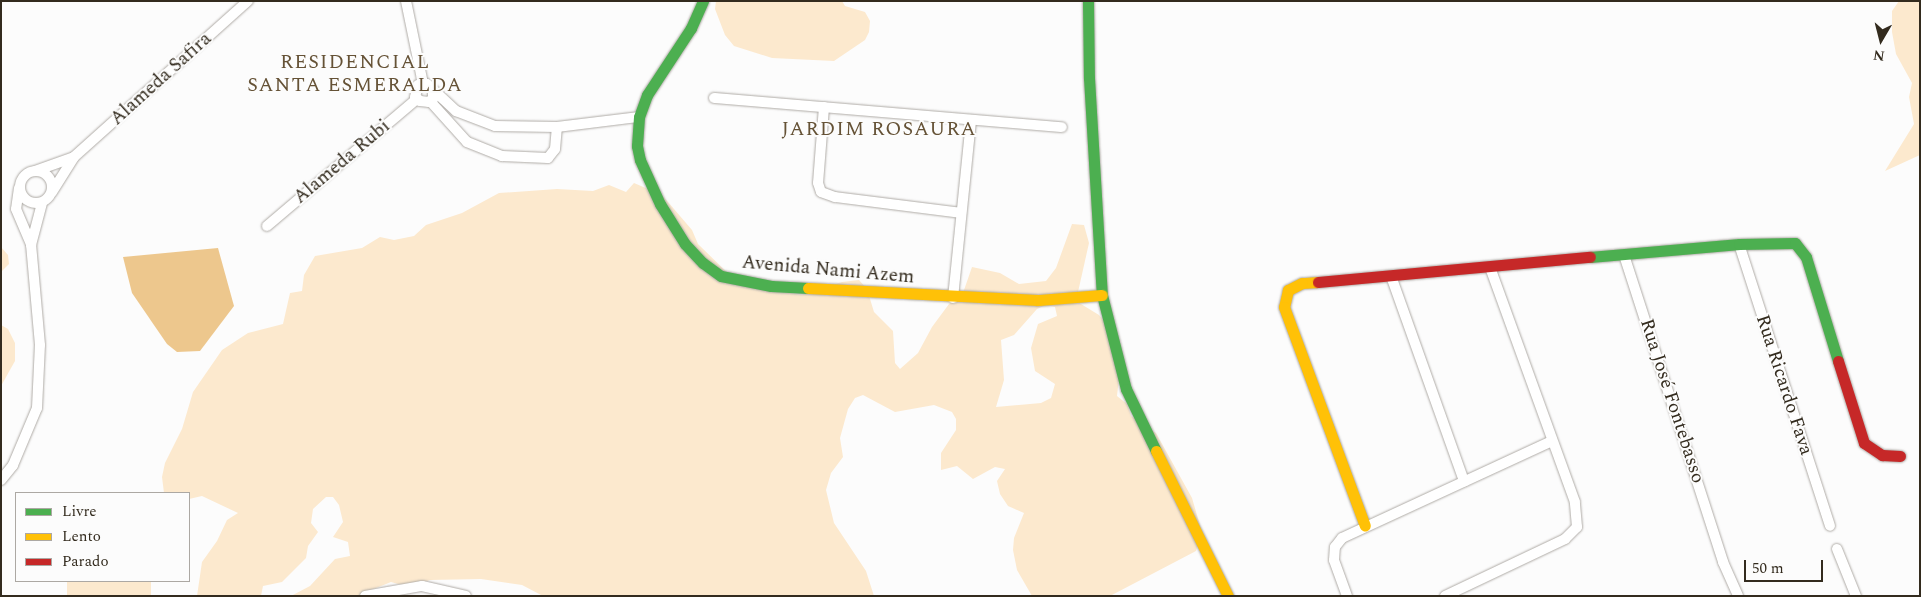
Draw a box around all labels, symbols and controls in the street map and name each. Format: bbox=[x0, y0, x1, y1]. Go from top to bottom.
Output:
north arrow bbox=[1856, 15, 1906, 65]
street label: Alameda Safira bbox=[106, 28, 216, 130]
text: N bbox=[1872, 44, 1886, 67]
district label: RESIDENCIAL SANTA ESMERALDA bbox=[245, 50, 465, 97]
street label: Alameda Rubi bbox=[289, 115, 395, 209]
district label: JARDIM ROSAURA bbox=[780, 117, 978, 141]
street label: Avenida Nami Azem bbox=[741, 251, 915, 289]
street label: Rua Ricardo Fava bbox=[1751, 312, 1817, 458]
street label: Rua José Fontebasso bbox=[1635, 316, 1709, 486]
legend bbox=[15, 492, 190, 582]
text: Livre bbox=[62, 500, 97, 523]
text: Lento bbox=[62, 525, 101, 548]
text: Parado bbox=[62, 550, 109, 573]
scale bar bbox=[1746, 550, 1825, 582]
text: 50 m bbox=[1752, 557, 1784, 580]

